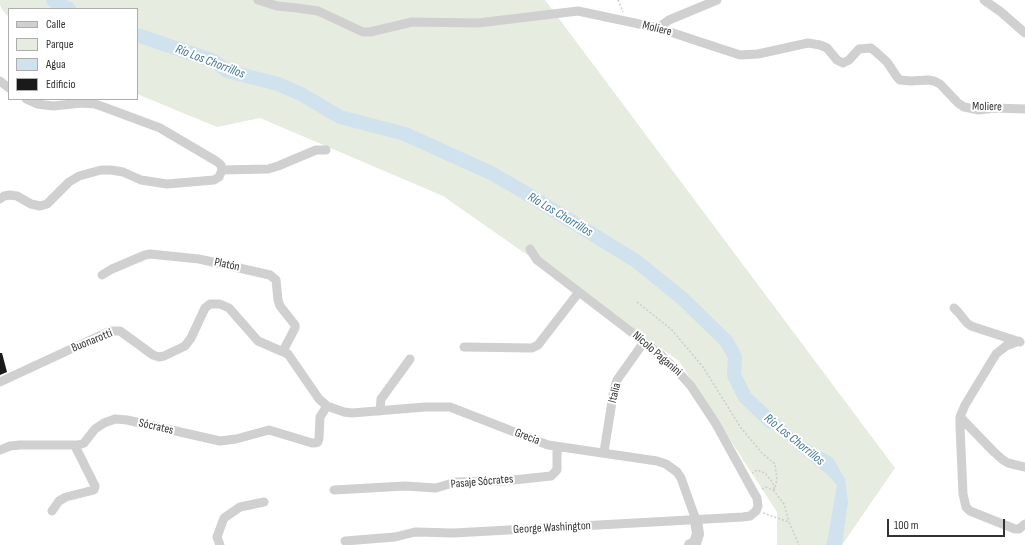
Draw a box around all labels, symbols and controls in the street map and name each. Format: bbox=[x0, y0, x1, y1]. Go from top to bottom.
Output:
legend bbox=[8, 8, 138, 100]
text: Calle bbox=[46, 17, 66, 32]
street label: Moliere bbox=[641, 18, 673, 40]
text: Parque bbox=[46, 37, 74, 52]
water label: Río Los Chorrillos bbox=[173, 42, 247, 82]
text: Agua bbox=[46, 57, 66, 72]
text: Edificio bbox=[46, 77, 75, 92]
street label: Moliere bbox=[972, 100, 1002, 114]
water label: Río Los Chorrillos bbox=[525, 189, 595, 241]
street label: Platón bbox=[213, 255, 241, 275]
street label: Buonarotti bbox=[69, 326, 115, 356]
street label: Nícolo Paganini bbox=[629, 329, 685, 379]
street label: Italia bbox=[606, 382, 624, 404]
water label: Río Los Chorrillos bbox=[761, 411, 827, 469]
street label: Sócrates bbox=[137, 416, 175, 438]
street label: Grecia bbox=[512, 426, 542, 448]
street label: Pasaje Sócrates bbox=[450, 472, 514, 492]
scale bar bbox=[889, 511, 1007, 537]
text: 100 m bbox=[894, 518, 919, 533]
street label: George Washington bbox=[513, 519, 591, 537]

